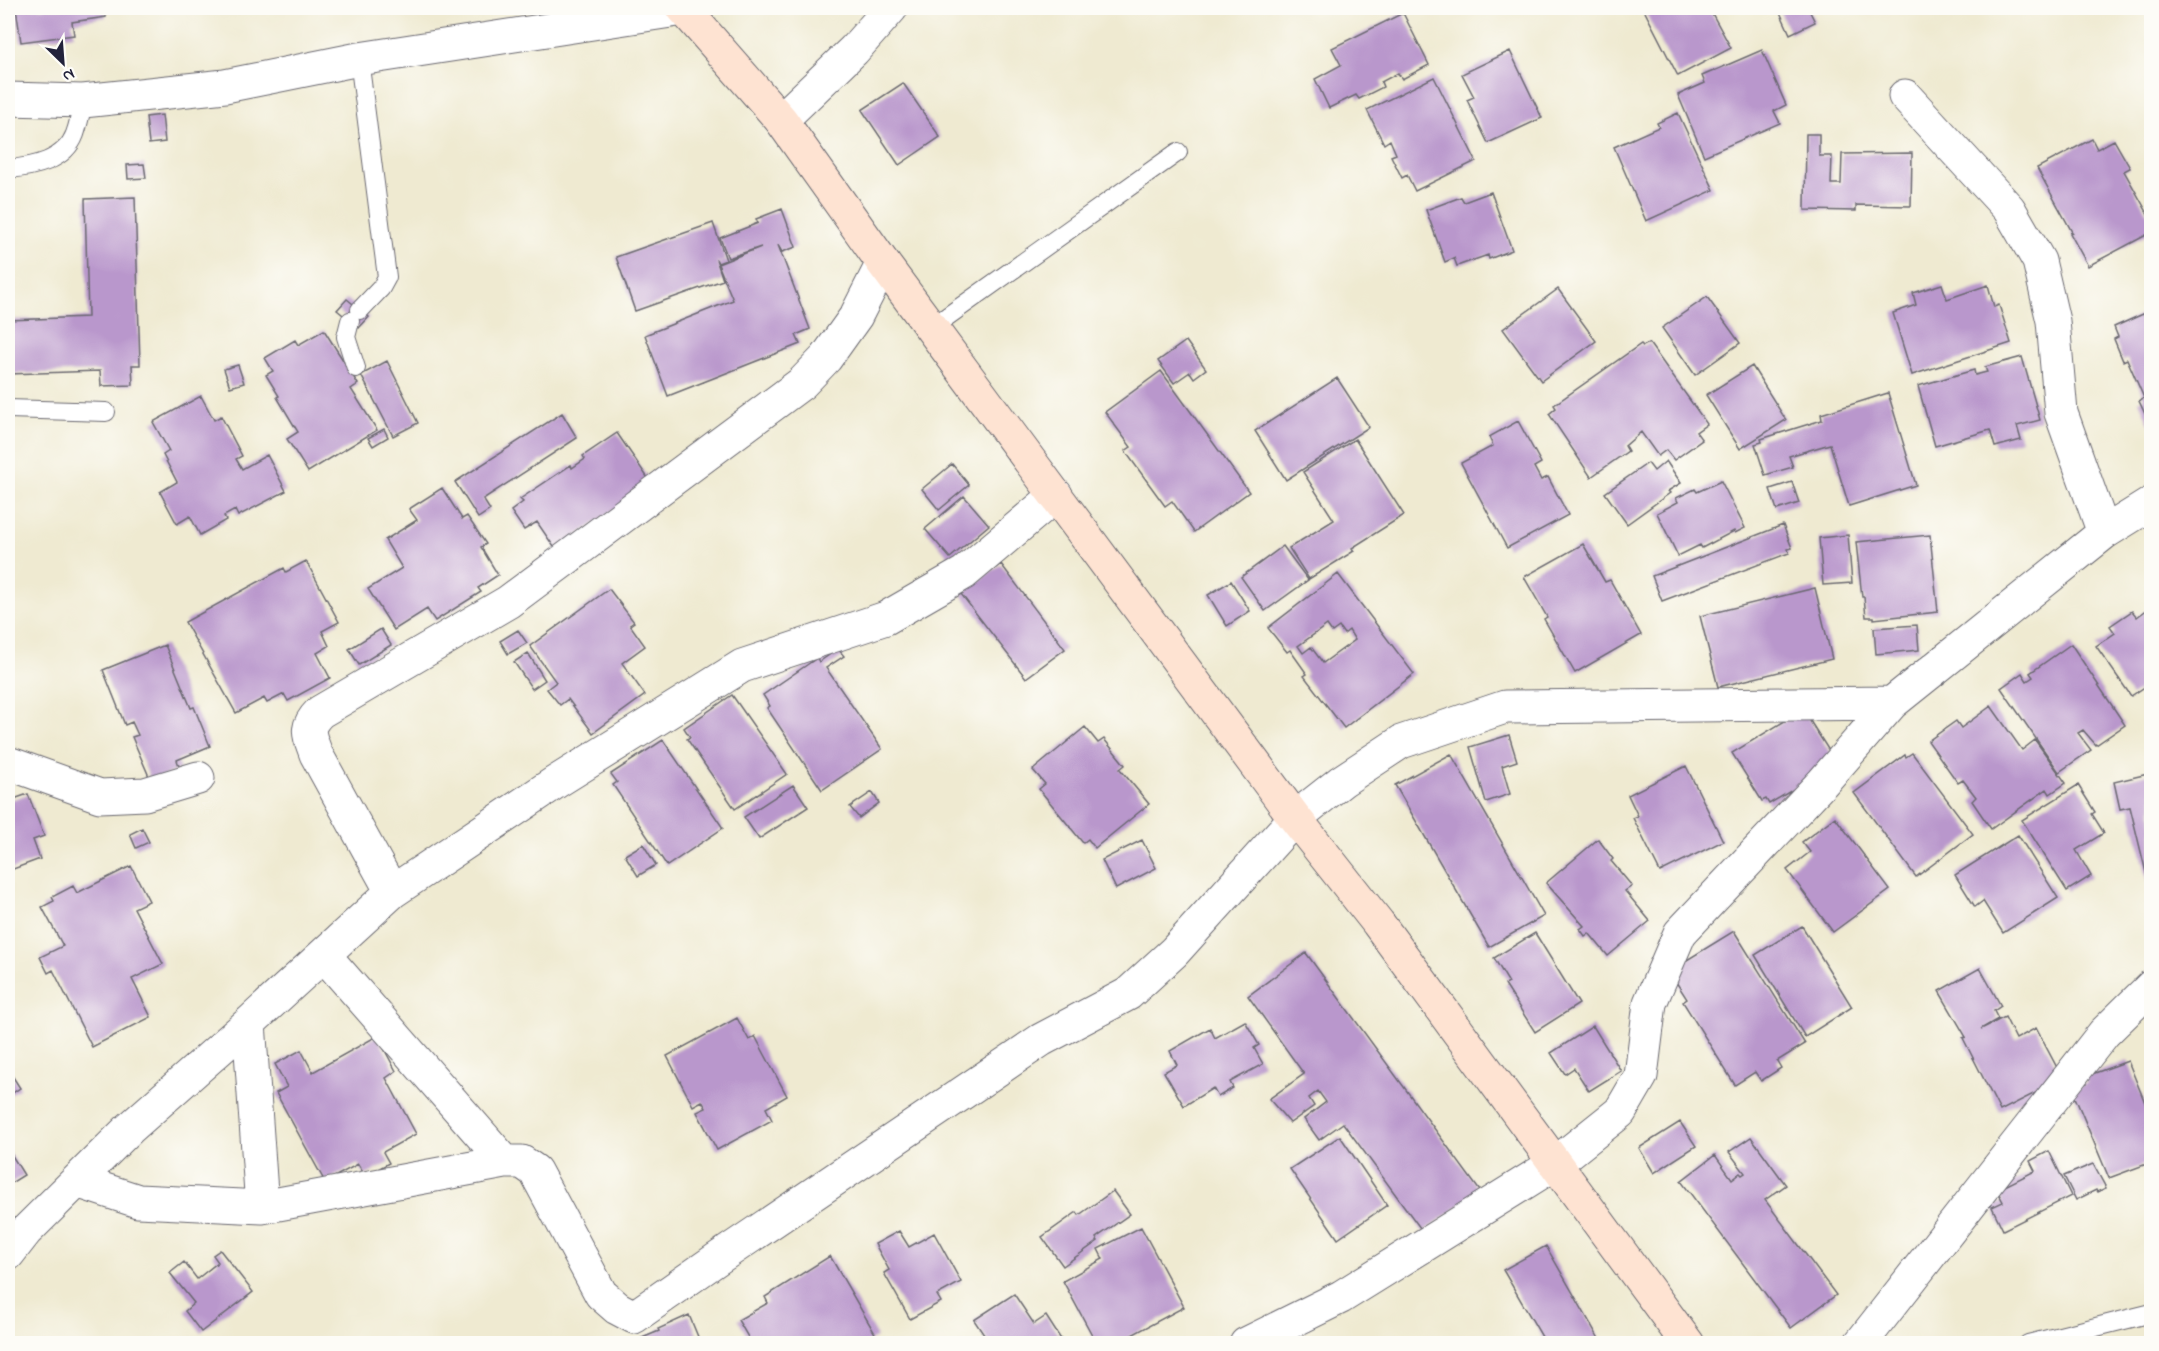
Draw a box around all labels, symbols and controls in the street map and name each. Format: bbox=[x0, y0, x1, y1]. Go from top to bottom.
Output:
north arrow bbox=[33, 33, 93, 93]
text: N bbox=[58, 62, 78, 88]

